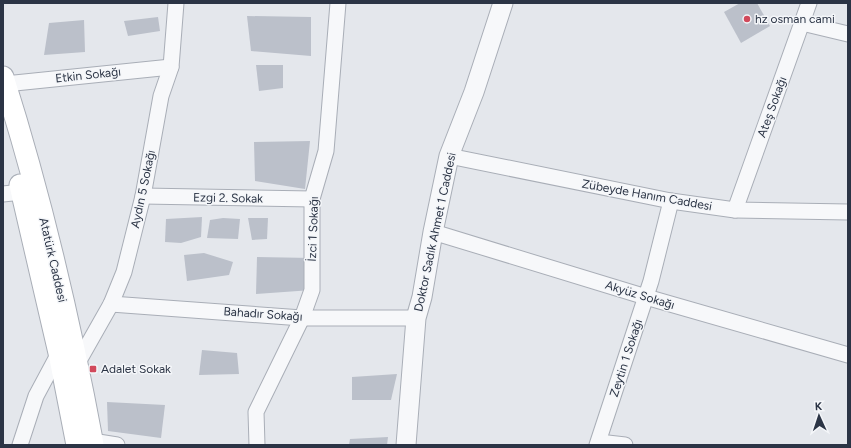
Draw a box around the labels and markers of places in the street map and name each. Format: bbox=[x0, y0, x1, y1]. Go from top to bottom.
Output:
place label: hz osman cami bbox=[755, 12, 835, 26]
marker: hz osman cami bbox=[742, 14, 752, 24]
place label: Adalet Sokak bbox=[101, 362, 171, 376]
marker: Adalet Sokak bbox=[88, 364, 98, 374]

